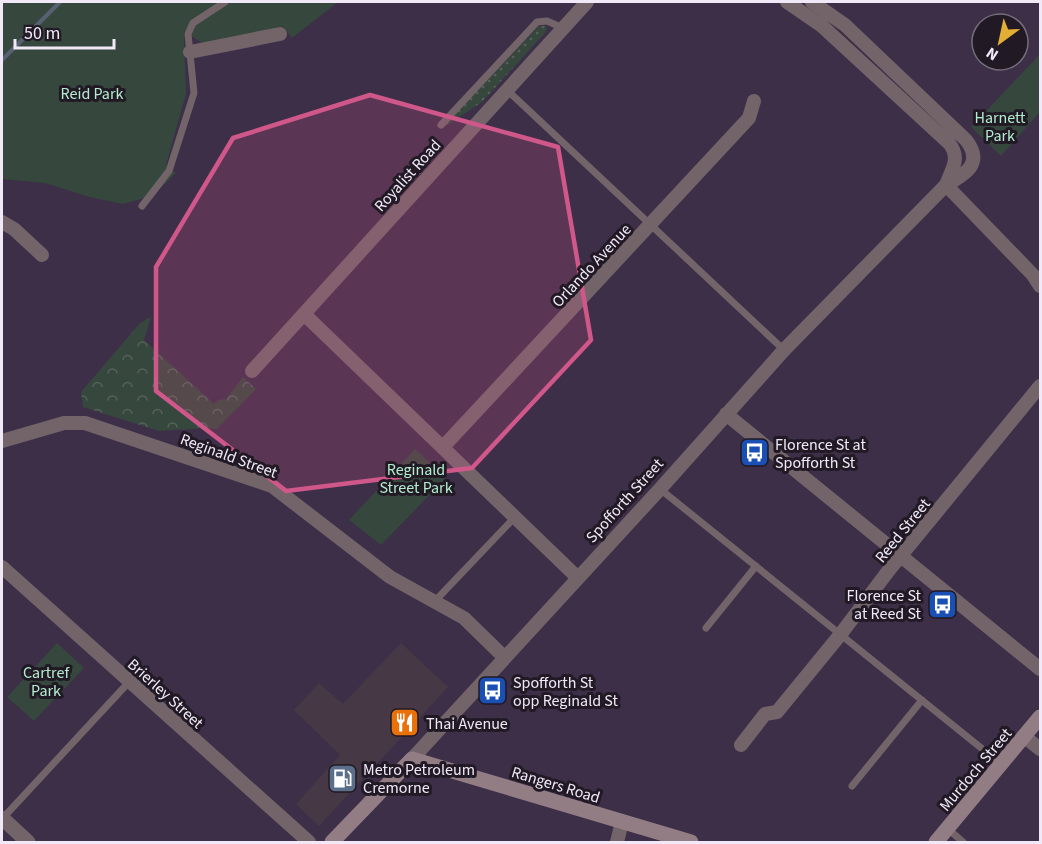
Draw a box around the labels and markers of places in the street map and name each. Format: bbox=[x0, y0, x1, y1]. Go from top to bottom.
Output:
place label: Florence St at Spofforth St bbox=[775, 434, 866, 474]
bus stop icon: Florence St at Spofforth St bbox=[738, 437, 770, 469]
place label: Florence St at Reed St bbox=[847, 585, 922, 625]
bus stop icon: Florence St at Reed St bbox=[926, 588, 958, 620]
place label: Spofforth St opp Reginald St bbox=[513, 672, 618, 712]
bus stop icon: Spofforth St opp Reginald St bbox=[476, 675, 508, 707]
restaurant icon: Thai Avenue bbox=[389, 707, 421, 739]
place label: Thai Avenue bbox=[426, 713, 508, 735]
place label: Metro Petroleum Cremorne bbox=[363, 759, 475, 799]
fuel station icon: Metro Petroleum Cremorne bbox=[326, 762, 358, 794]

